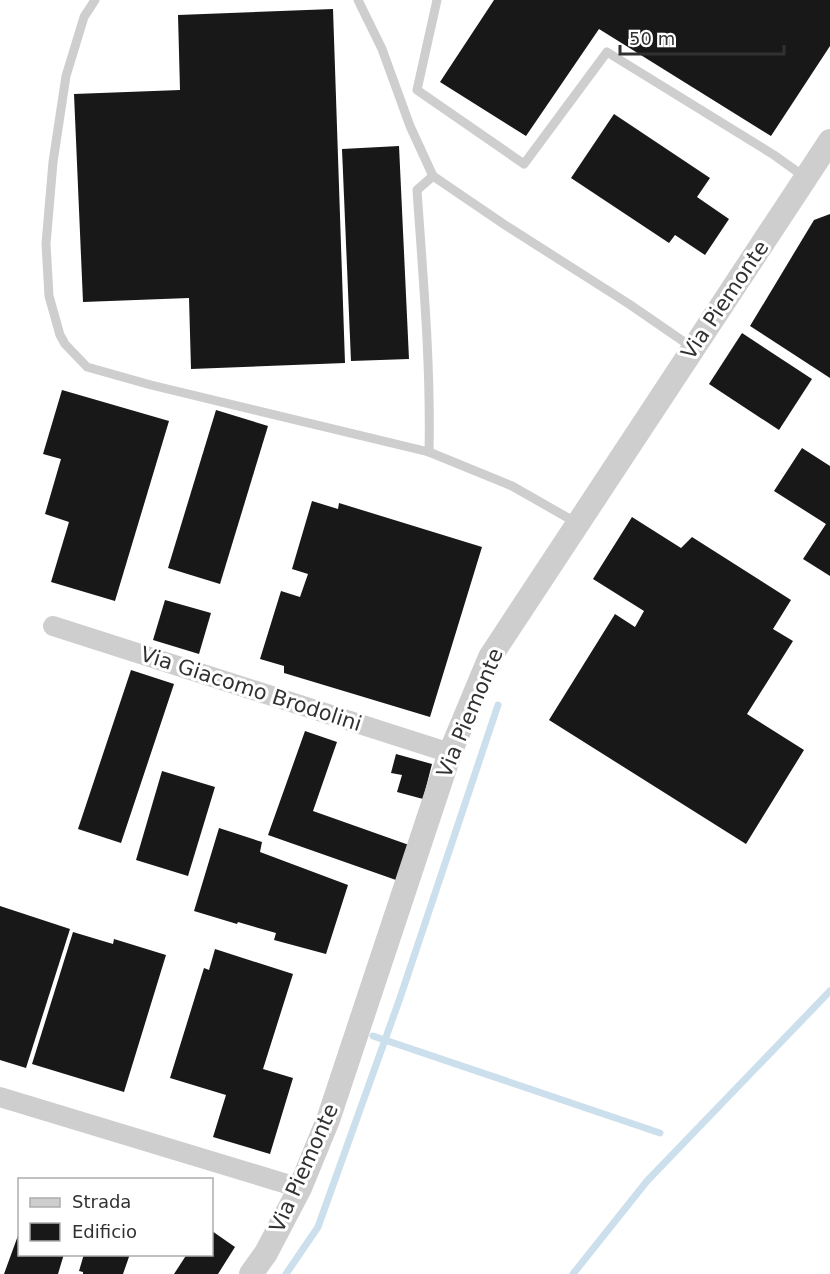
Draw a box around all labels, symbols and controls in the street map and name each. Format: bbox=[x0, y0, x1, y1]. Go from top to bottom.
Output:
scale bar bbox=[620, 18, 784, 56]
text: 50 m bbox=[629, 28, 675, 49]
street label: Via Piemonte bbox=[676, 236, 774, 364]
street label: Via Giacomo Brodolini bbox=[137, 642, 365, 736]
street label: Via Piemonte bbox=[432, 645, 508, 781]
street label: Via Piemonte bbox=[265, 1100, 343, 1236]
legend bbox=[18, 1178, 213, 1256]
text: Strada bbox=[72, 1191, 131, 1212]
text: Edificio bbox=[72, 1221, 137, 1242]

